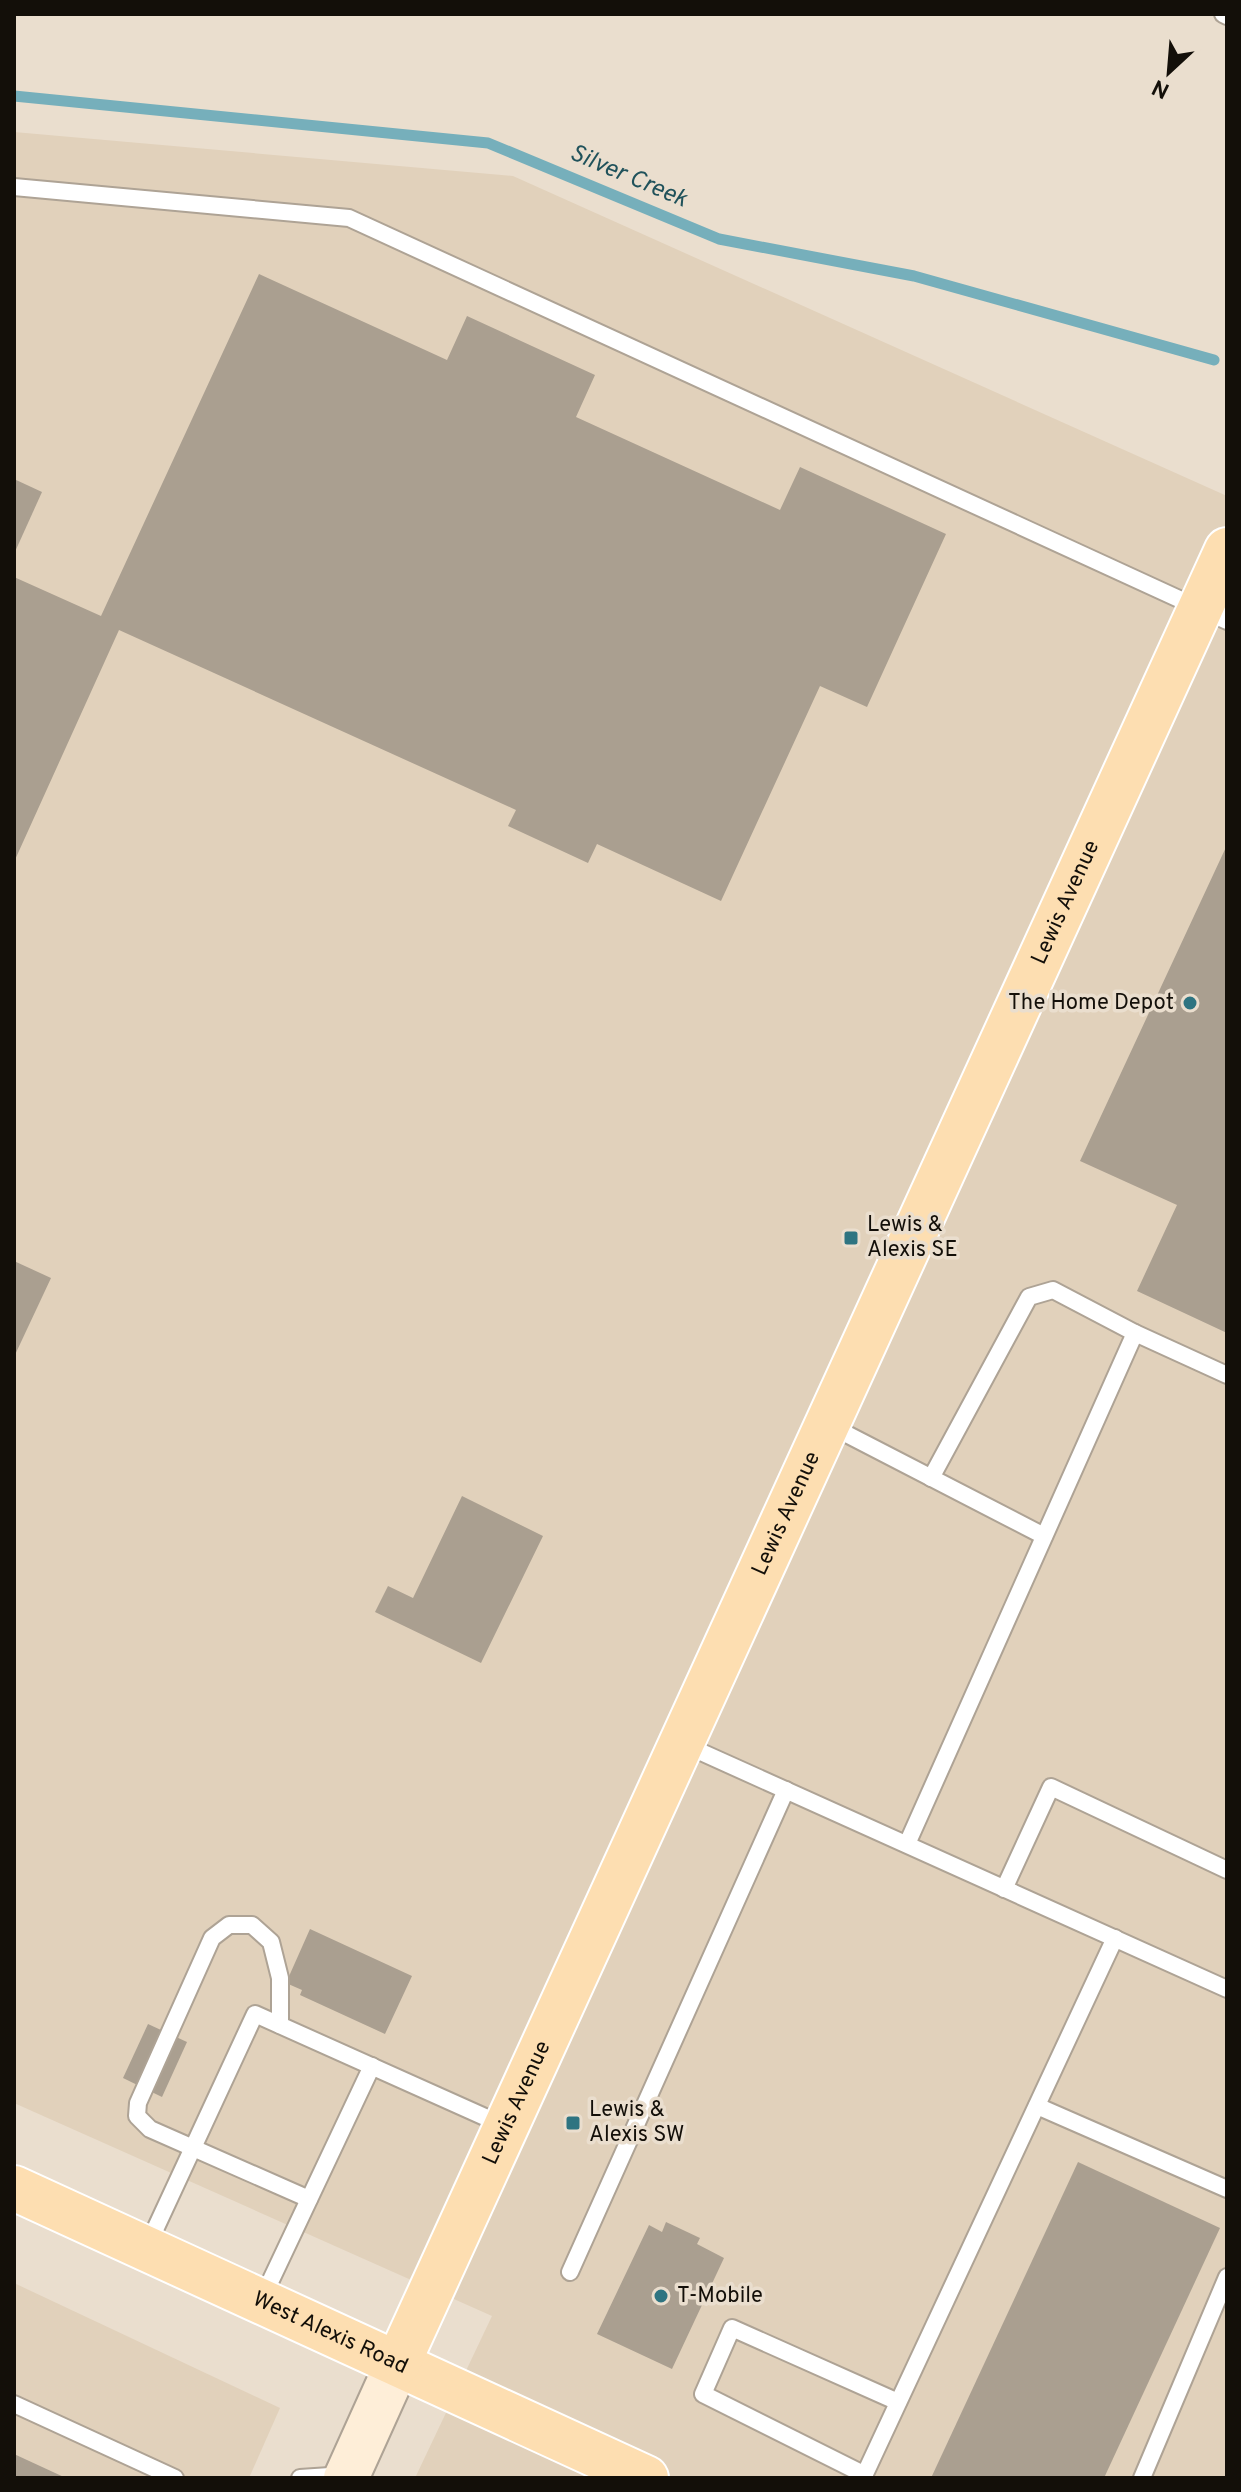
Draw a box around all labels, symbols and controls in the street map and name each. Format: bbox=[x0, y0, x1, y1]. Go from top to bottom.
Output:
north arrow bbox=[1129, 32, 1209, 112]
text: N bbox=[1148, 72, 1174, 103]
water label: Silver Creek bbox=[565, 139, 692, 216]
street label: Lewis Avenue bbox=[1026, 836, 1106, 969]
place label: The Home Depot bbox=[1008, 990, 1174, 1017]
marker: The Home Depot bbox=[1181, 994, 1199, 1012]
place label: Lewis & Alexis SE bbox=[867, 1212, 958, 1264]
marker: Lewis & Alexis SE bbox=[842, 1229, 860, 1247]
street label: Lewis Avenue bbox=[746, 1447, 826, 1580]
street label: Lewis Avenue bbox=[477, 2037, 557, 2169]
place label: Lewis & Alexis SW bbox=[589, 2097, 685, 2149]
marker: Lewis & Alexis SW bbox=[564, 2114, 582, 2132]
place label: T-Mobile bbox=[677, 2283, 763, 2310]
street label: West Alexis Road bbox=[248, 2286, 412, 2380]
marker: T-Mobile bbox=[652, 2287, 670, 2305]

